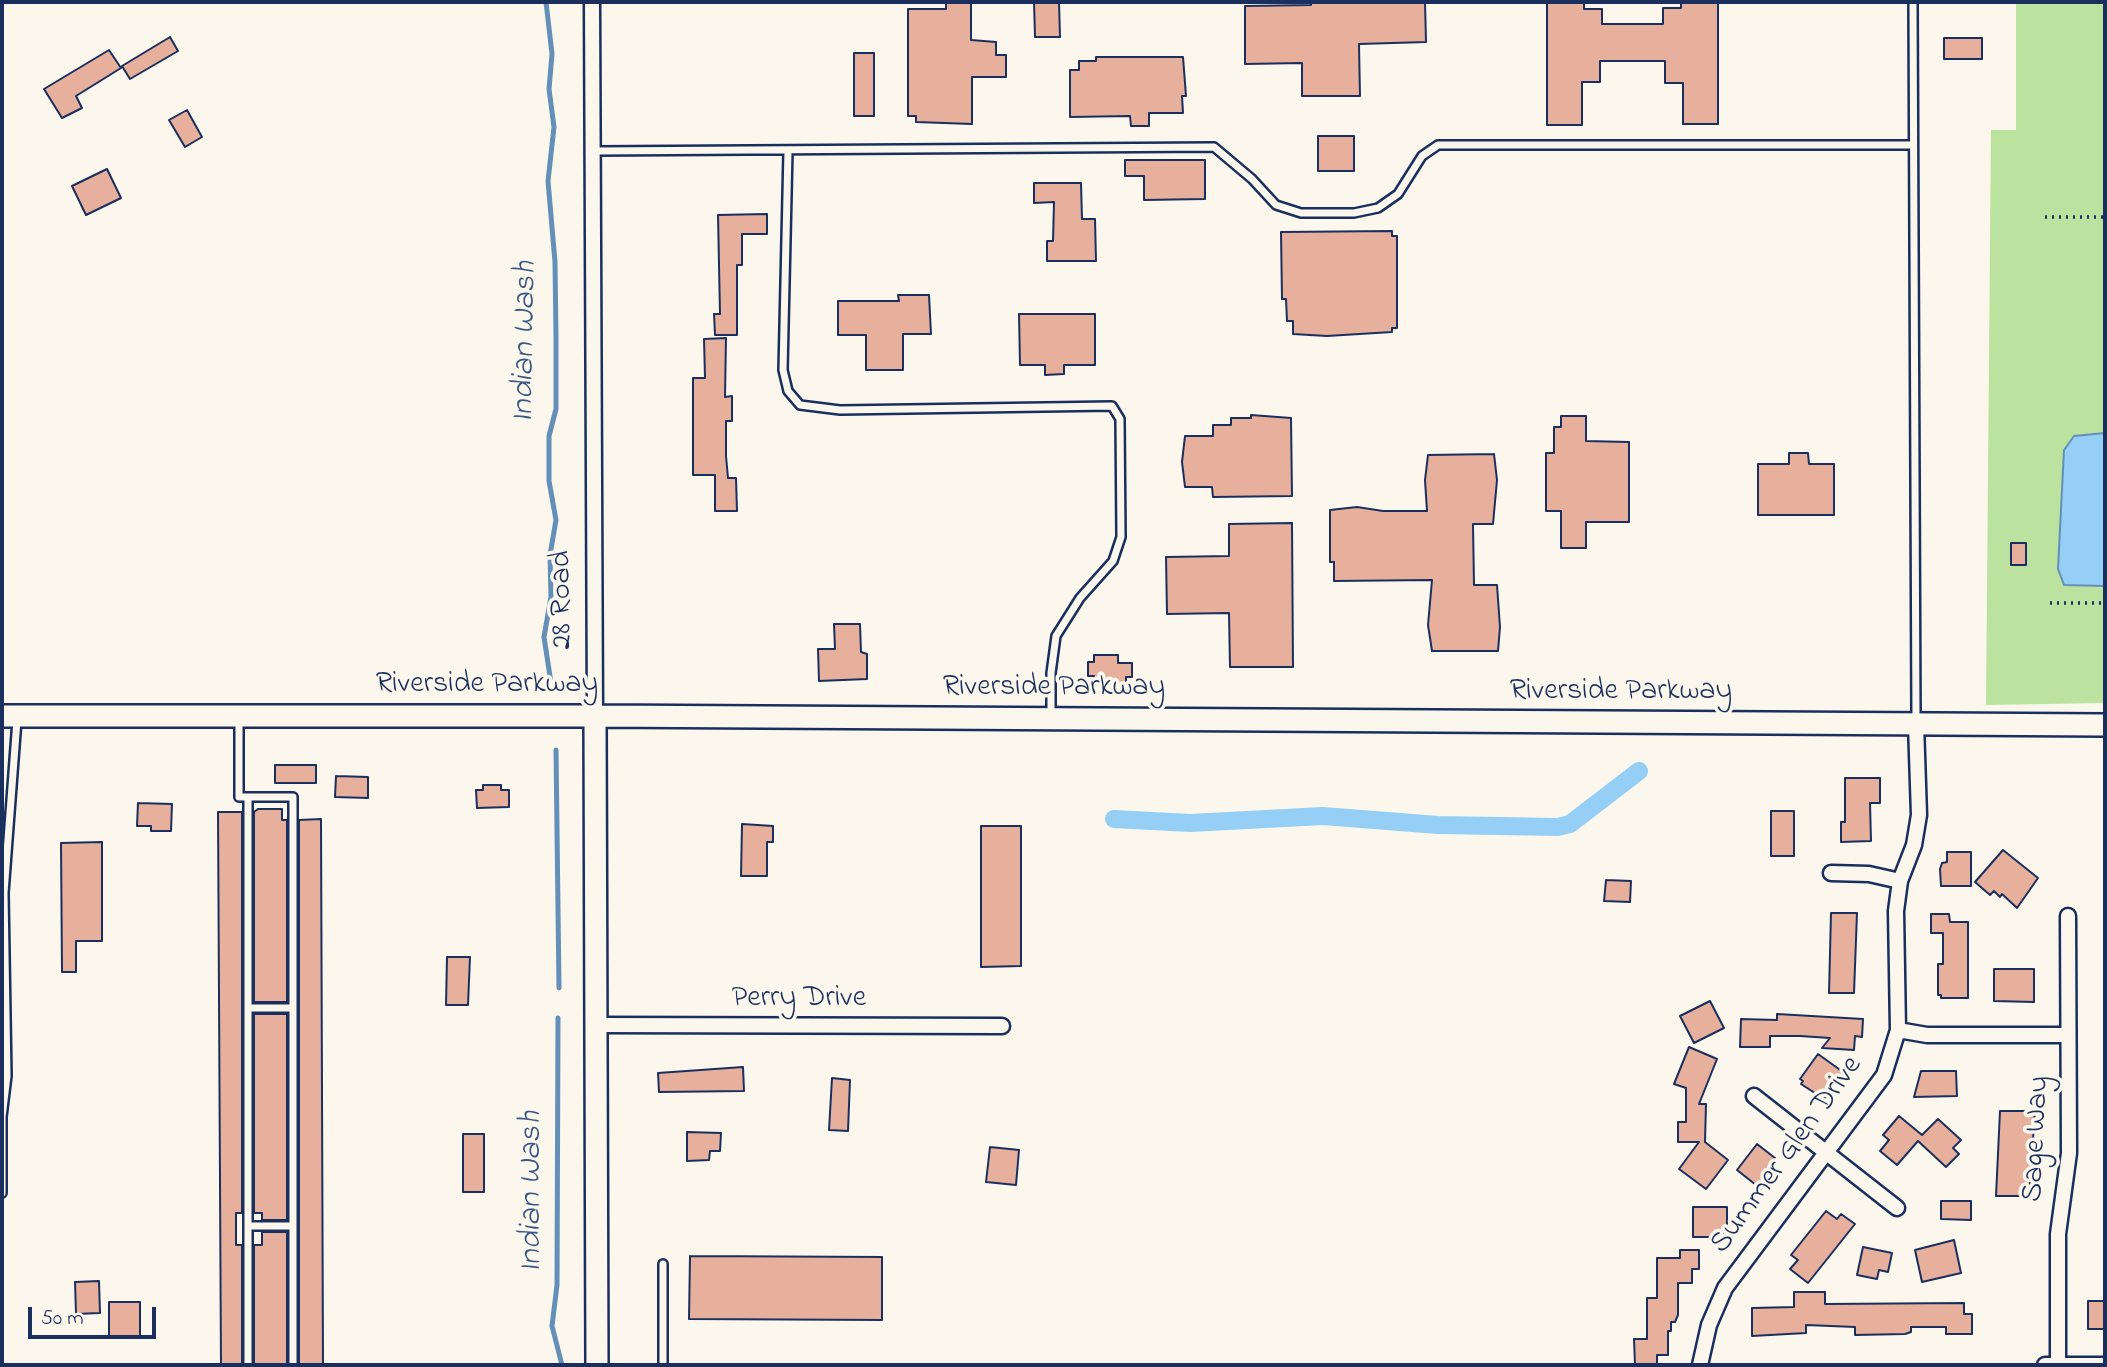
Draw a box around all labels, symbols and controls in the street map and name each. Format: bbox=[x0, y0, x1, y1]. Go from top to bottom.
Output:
water label: Indian Wash bbox=[506, 261, 548, 423]
street label: 28 Road bbox=[545, 550, 583, 650]
street label: Riverside Parkway bbox=[376, 668, 598, 704]
street label: Riverside Parkway bbox=[943, 671, 1165, 707]
street label: Riverside Parkway bbox=[1510, 675, 1732, 711]
street label: Perry Drive bbox=[732, 982, 866, 1018]
street label: Summer Glen Drive bbox=[1704, 1050, 1872, 1262]
street label: Sage Way bbox=[2017, 1075, 2059, 1203]
water label: Indian Wash bbox=[515, 1111, 553, 1273]
scale bar bbox=[32, 1294, 159, 1338]
text: 50 m bbox=[41, 1304, 84, 1334]

